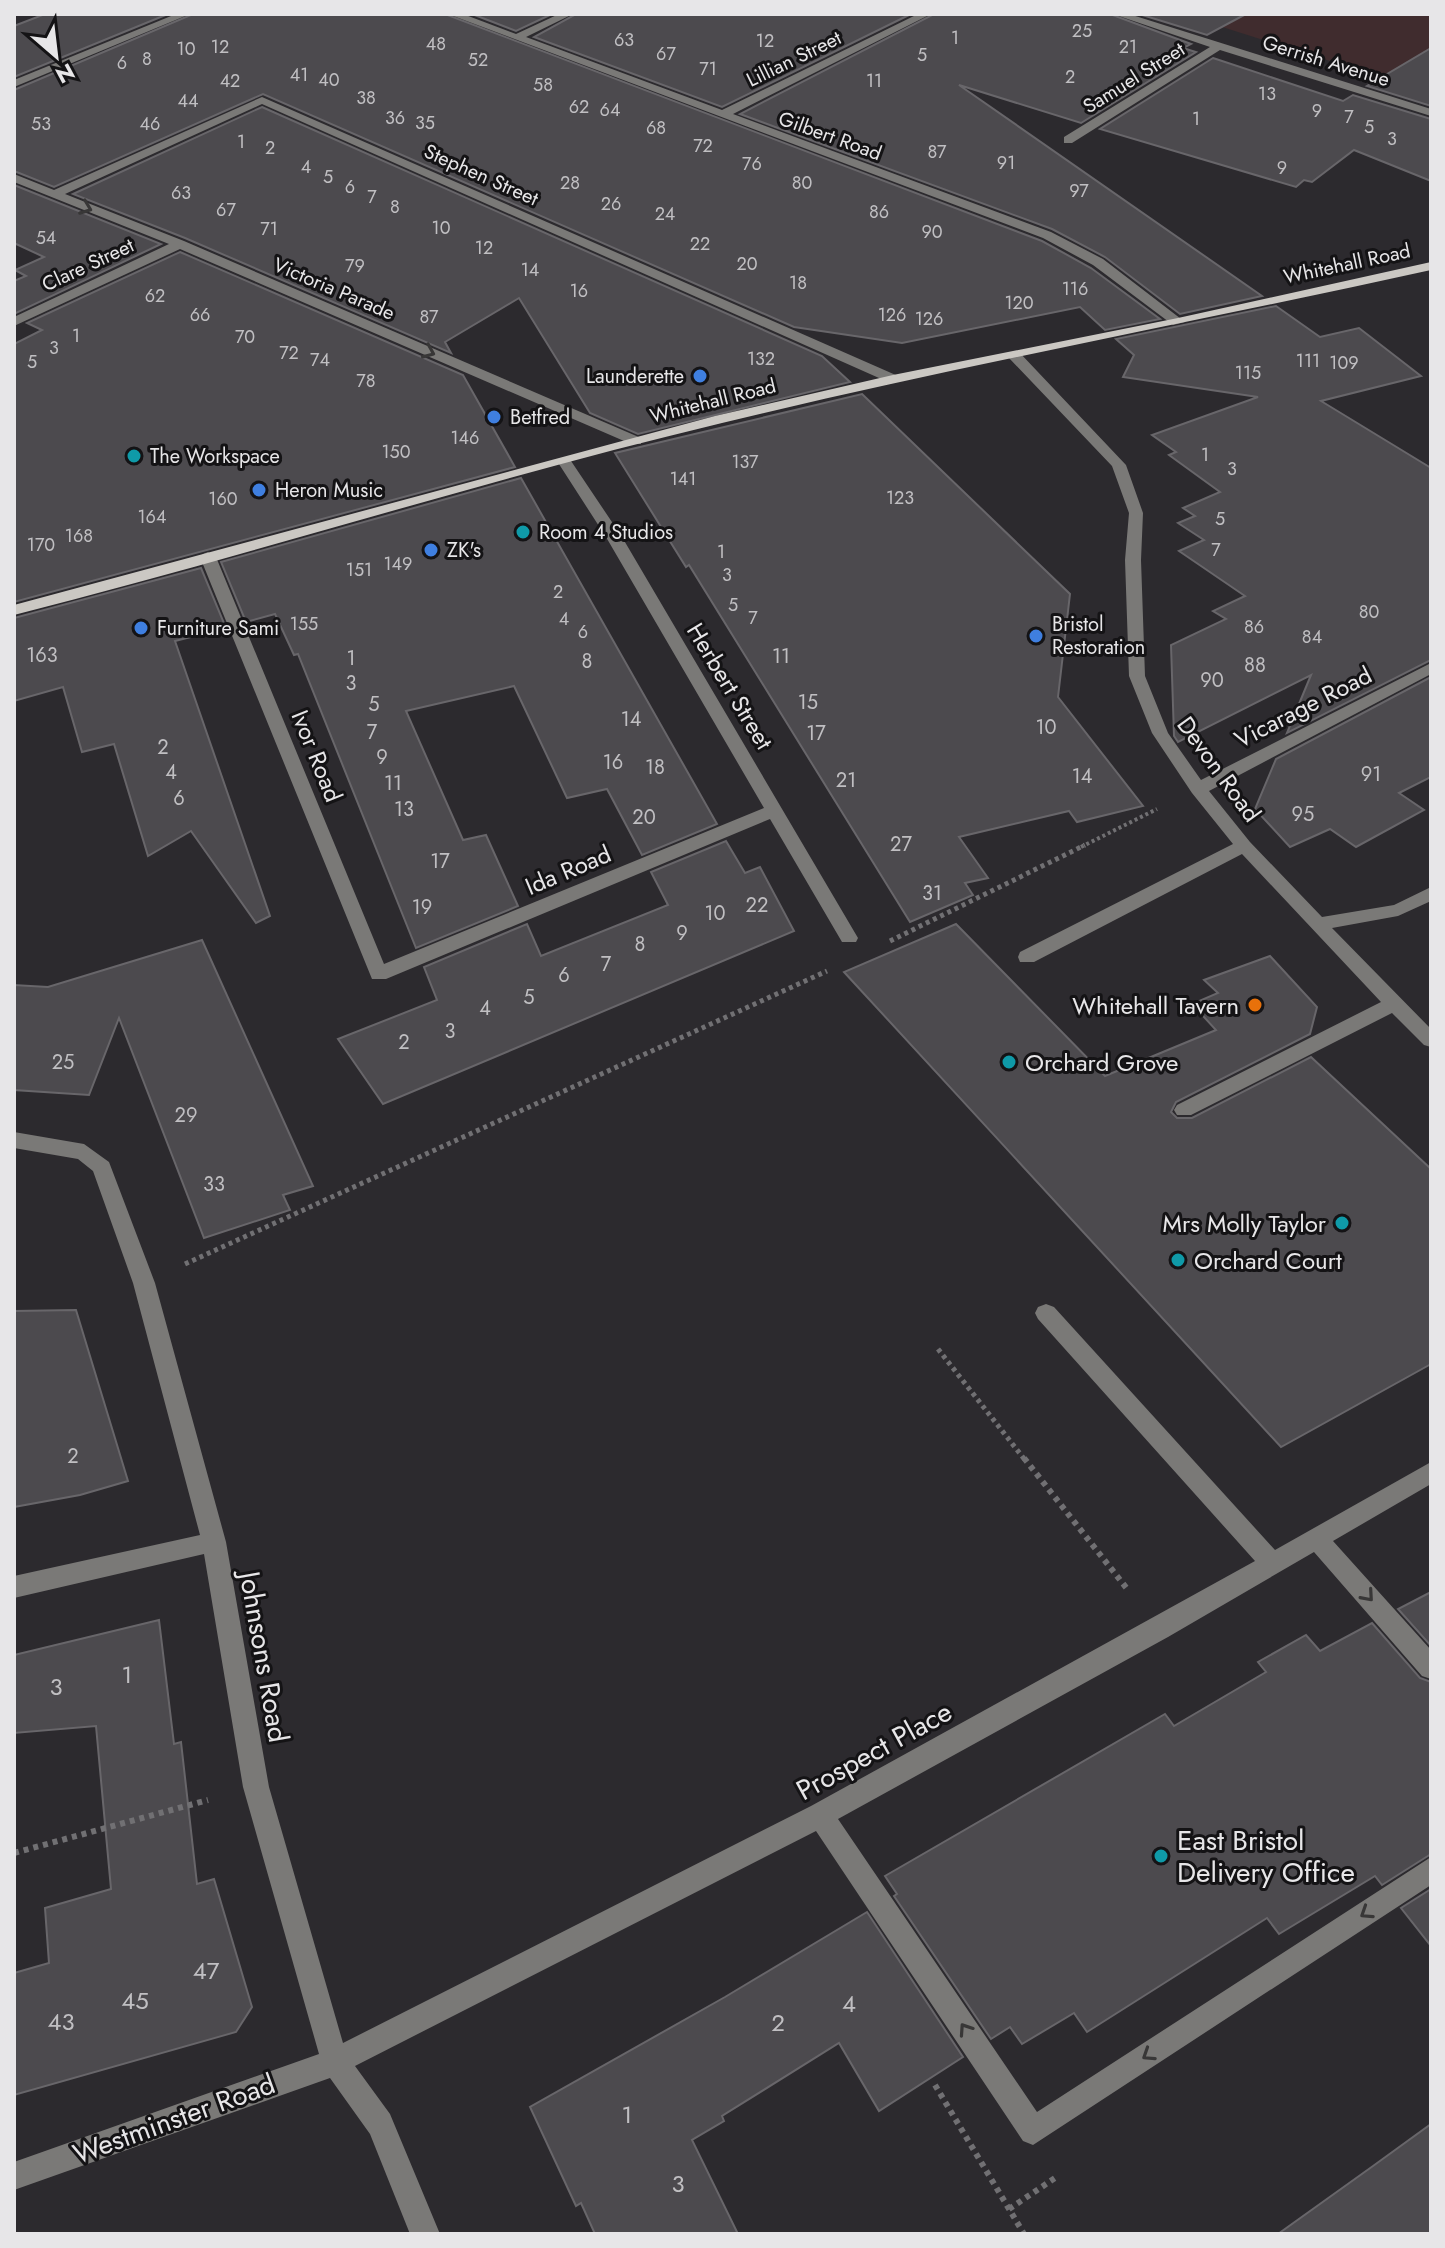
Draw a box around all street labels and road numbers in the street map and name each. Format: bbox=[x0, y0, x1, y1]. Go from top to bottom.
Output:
street label: Lillian Street bbox=[742, 23, 847, 94]
street label: Gerrish Avenue bbox=[1259, 28, 1393, 94]
street label: Samuel Street bbox=[1077, 35, 1191, 121]
street label: Gilbert Road bbox=[774, 104, 886, 168]
street label: Stephen Street bbox=[419, 137, 543, 213]
street label: Clare Street bbox=[37, 231, 139, 299]
street label: Whitehall Road bbox=[1281, 236, 1413, 292]
street label: Victoria Parade bbox=[269, 250, 399, 328]
street label: Whitehall Road bbox=[647, 371, 779, 431]
street label: Herbert Street bbox=[678, 616, 782, 756]
street label: Vicarage Road bbox=[1228, 657, 1378, 757]
street label: Ivor Road bbox=[283, 705, 351, 807]
street label: Devon Road bbox=[1169, 709, 1269, 829]
street label: Ida Road bbox=[520, 836, 616, 904]
street label: Johnsons Road bbox=[228, 1564, 299, 1746]
street label: Prospect Place bbox=[789, 1691, 959, 1811]
street label: Westminster Road bbox=[67, 2063, 281, 2175]

